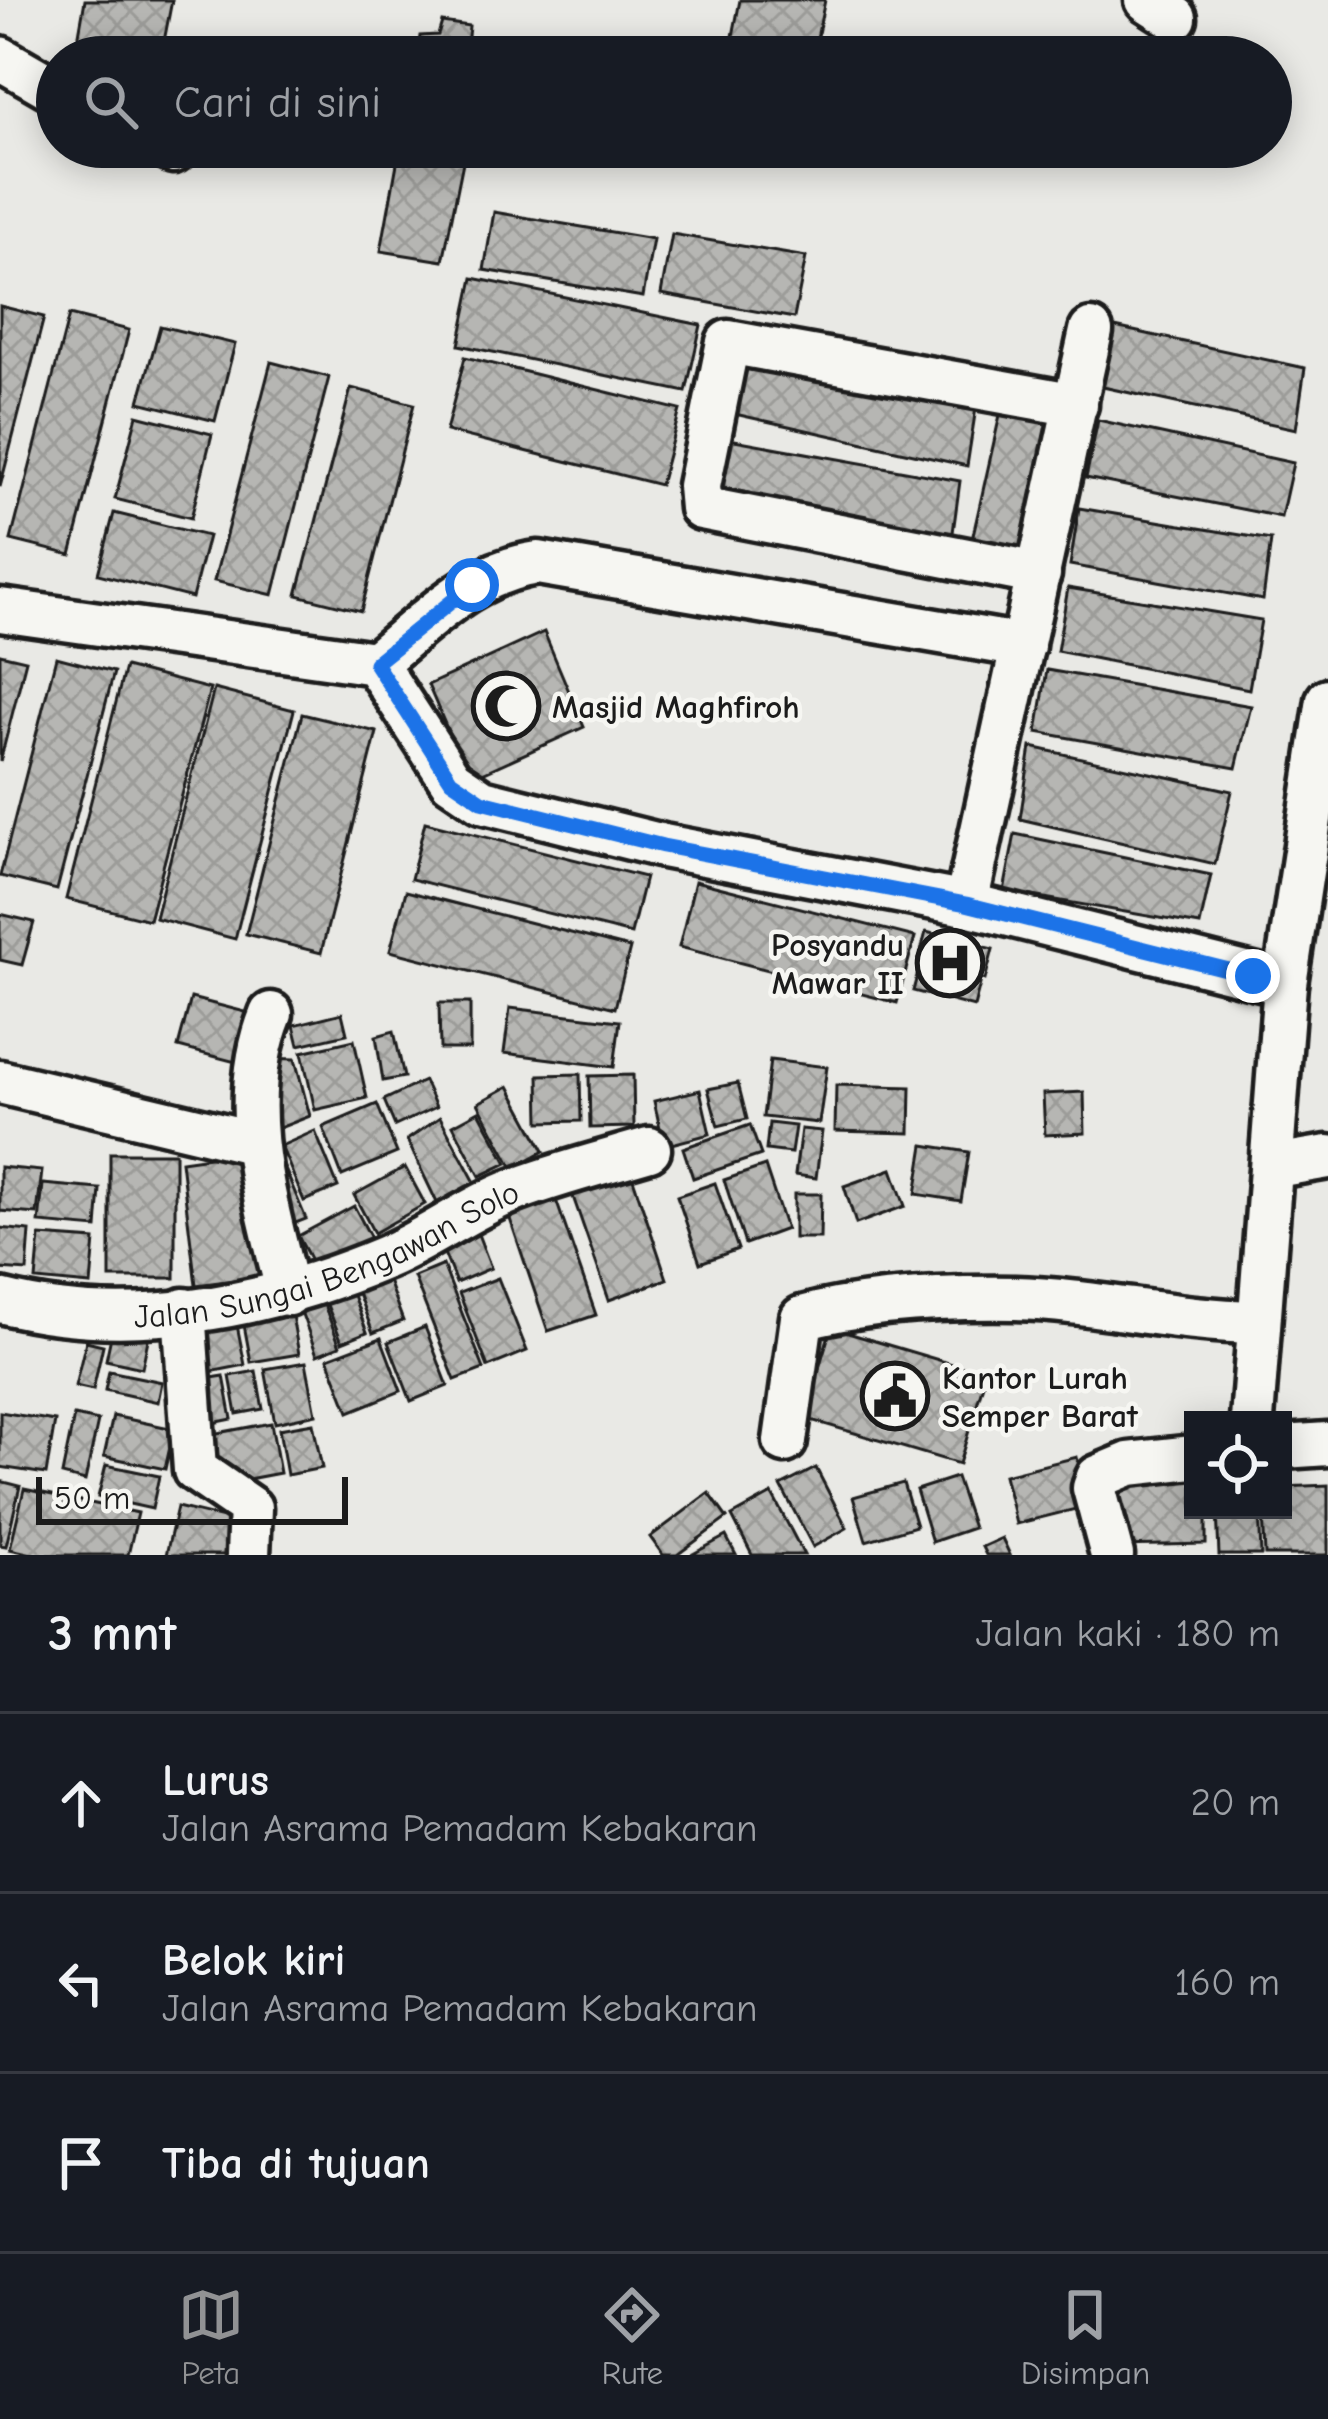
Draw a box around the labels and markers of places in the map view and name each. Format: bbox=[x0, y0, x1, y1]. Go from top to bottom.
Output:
mosque icon: Masjid Maghfiroh bbox=[471, 671, 541, 741]
place label: Masjid Maghfiroh bbox=[552, 688, 800, 726]
place label: Posyandu Mawar II bbox=[771, 926, 904, 1002]
hospital icon: Posyandu Mawar II bbox=[915, 928, 985, 998]
place label: Kantor Lurah Semper Barat bbox=[942, 1359, 1139, 1435]
public building icon: Kantor Lurah Semper Barat bbox=[860, 1361, 930, 1431]

